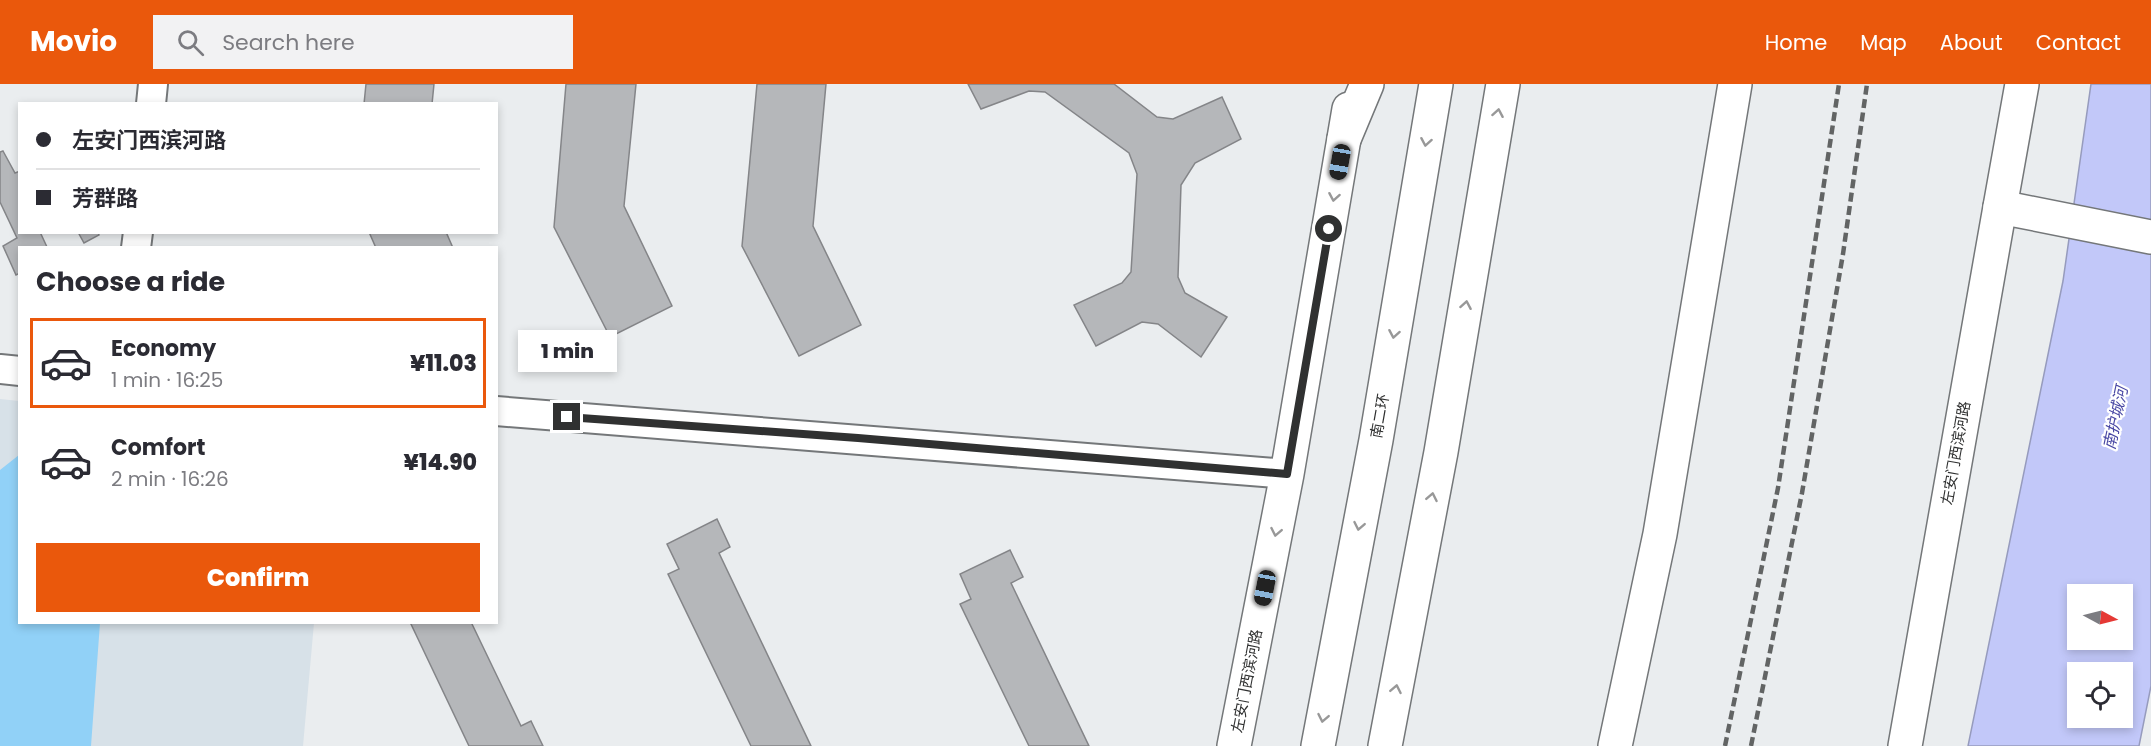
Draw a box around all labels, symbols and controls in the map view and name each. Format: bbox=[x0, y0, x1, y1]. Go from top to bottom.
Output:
search box bbox=[153, 15, 573, 69]
text: Movio bbox=[30, 22, 117, 61]
icon: search bbox=[174, 26, 207, 59]
text: Search here bbox=[222, 27, 355, 58]
text: Home bbox=[1765, 28, 1827, 57]
text: Map bbox=[1860, 28, 1907, 57]
text: About bbox=[1940, 28, 2003, 57]
text: Contact bbox=[2036, 28, 2121, 57]
one-way arrow bbox=[1491, 108, 1504, 118]
text: 左安门西滨河路 bbox=[72, 125, 226, 156]
one-way arrow bbox=[1420, 136, 1433, 146]
car bbox=[1328, 143, 1352, 181]
text: 芳群路 bbox=[72, 183, 138, 214]
one-way arrow bbox=[1328, 192, 1341, 202]
route start bbox=[1315, 215, 1342, 242]
text: Choose a ride bbox=[36, 263, 225, 300]
one-way arrow bbox=[1459, 300, 1472, 310]
one-way arrow bbox=[1388, 329, 1400, 339]
callout: 1 min bbox=[518, 330, 616, 372]
text: Economy bbox=[111, 333, 216, 364]
icon: car bbox=[39, 336, 93, 390]
text: 1 min bbox=[541, 337, 594, 365]
text: ¥11.03 bbox=[410, 348, 477, 379]
text: 1 min · 16:25 bbox=[111, 366, 223, 394]
water label: 南护城河 bbox=[2098, 381, 2134, 452]
street label: 南二环 bbox=[1365, 392, 1394, 440]
street label: 左安门西滨河路 bbox=[1936, 399, 1975, 506]
route end bbox=[553, 403, 580, 430]
text: Comfort bbox=[111, 432, 205, 463]
icon: car bbox=[39, 435, 93, 489]
text: ¥14.90 bbox=[403, 447, 477, 478]
text: 2 min · 16:26 bbox=[111, 465, 229, 493]
one-way arrow bbox=[1426, 492, 1438, 502]
one-way arrow bbox=[1353, 521, 1366, 531]
one-way arrow bbox=[1270, 527, 1283, 537]
button: Confirm bbox=[36, 543, 480, 612]
car bbox=[1253, 569, 1277, 607]
north arrow bbox=[2067, 584, 2133, 650]
map controls bbox=[2067, 584, 2133, 728]
street label: 左安门西滨河路 bbox=[1226, 627, 1267, 734]
button: locate bbox=[2067, 662, 2133, 728]
one-way arrow bbox=[1389, 684, 1402, 694]
one-way arrow bbox=[1317, 712, 1330, 722]

